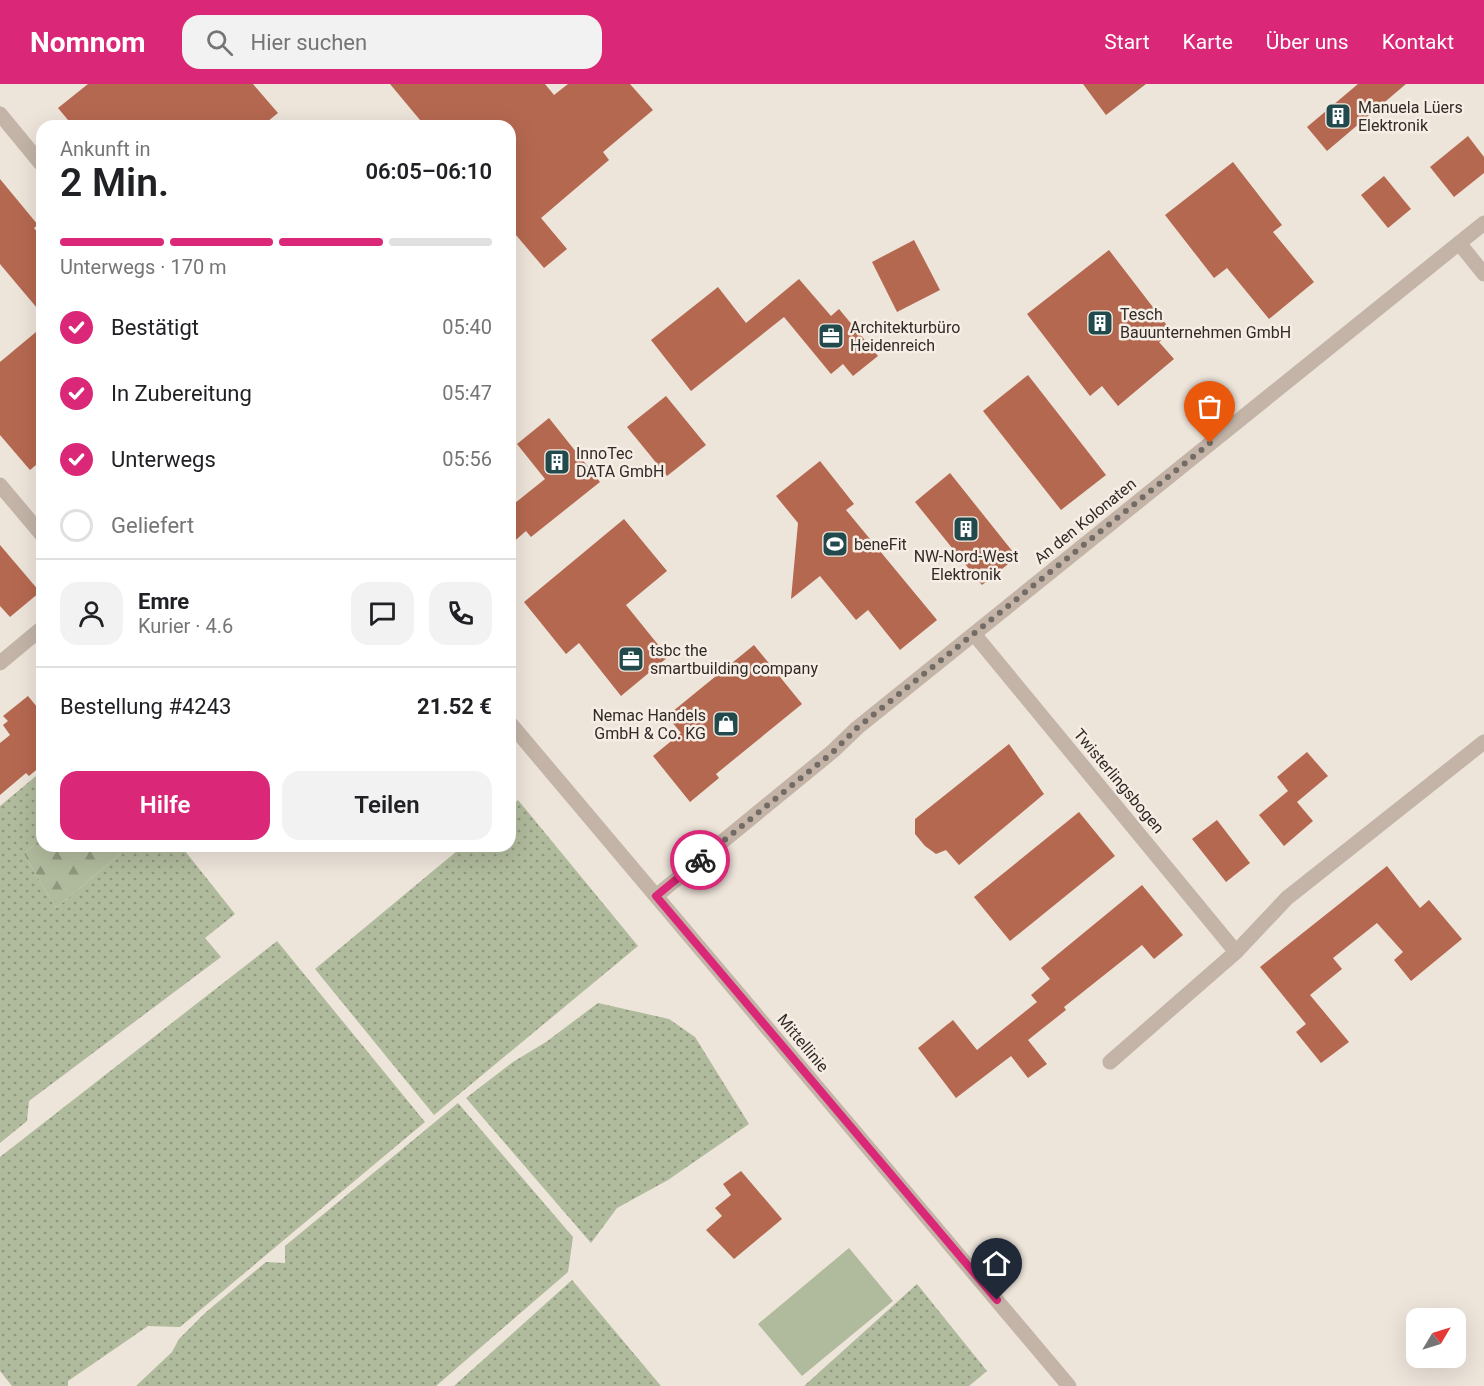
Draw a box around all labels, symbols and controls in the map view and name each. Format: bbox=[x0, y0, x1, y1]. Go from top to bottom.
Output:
search box bbox=[182, 15, 602, 69]
text: Nomnom bbox=[30, 26, 146, 59]
icon: search bbox=[203, 26, 236, 59]
text: Hier suchen bbox=[251, 30, 367, 55]
text: Start bbox=[1104, 30, 1150, 54]
text: Karte bbox=[1183, 30, 1233, 54]
text: Über uns bbox=[1266, 30, 1349, 54]
text: Kontakt bbox=[1382, 30, 1454, 54]
place label: Manuela Lüers Elektronik bbox=[1358, 98, 1463, 135]
building icon: Manuela Lüers Elektronik bbox=[1323, 101, 1353, 131]
text: Ankunft in bbox=[60, 137, 151, 161]
text: 06:05–06:10 bbox=[365, 159, 492, 184]
text: 2 Min. bbox=[60, 160, 169, 206]
text: Unterwegs · 170 m bbox=[60, 255, 227, 279]
place label: Tesch Bauunternehmen GmbH bbox=[1120, 305, 1291, 342]
building icon: Tesch Bauunternehmen GmbH bbox=[1085, 308, 1115, 338]
icon: check bbox=[60, 311, 93, 344]
text: Bestätigt bbox=[111, 315, 199, 340]
text: 05:40 bbox=[442, 315, 492, 339]
place label: Architekturbüro Heidenreich bbox=[850, 318, 960, 355]
office icon: Architekturbüro Heidenreich bbox=[816, 321, 846, 351]
icon: check bbox=[60, 377, 93, 410]
text: In Zubereitung bbox=[111, 381, 252, 406]
text: 05:47 bbox=[442, 381, 492, 405]
pin bbox=[1184, 381, 1235, 443]
icon: bag bbox=[1193, 390, 1226, 423]
icon: check bbox=[60, 443, 93, 476]
place label: InnoTec DATA GmbH bbox=[576, 444, 664, 481]
text: Unterwegs bbox=[111, 447, 216, 472]
text: 05:56 bbox=[442, 447, 492, 471]
building icon: InnoTec DATA GmbH bbox=[542, 447, 572, 477]
street label: An den Kolonaten bbox=[1030, 474, 1140, 568]
text: Geliefert bbox=[111, 513, 194, 538]
building icon: NW-Nord-West Elektronik bbox=[951, 514, 981, 544]
sports icon: beneFit bbox=[820, 529, 850, 559]
place label: beneFit bbox=[854, 535, 907, 554]
place label: NW-Nord-West Elektronik bbox=[914, 547, 1018, 584]
button: person bbox=[60, 582, 123, 645]
button: chat bbox=[351, 582, 414, 645]
button: phone bbox=[429, 582, 492, 645]
text: Emre bbox=[138, 589, 189, 614]
text: Kurier · 4.6 bbox=[138, 614, 233, 638]
place label: tsbc the smartbuilding company bbox=[650, 641, 818, 678]
office icon: tsbc the smartbuilding company bbox=[616, 644, 646, 674]
text: Bestellung #4243 bbox=[60, 694, 231, 719]
text: 21.52 € bbox=[417, 694, 492, 719]
place label: Nemac Handels GmbH & Co. KG bbox=[592, 706, 706, 743]
shop icon: Nemac Handels GmbH & Co. KG bbox=[711, 709, 741, 739]
street label: Twisterlingsbogen bbox=[1070, 725, 1168, 837]
button: Hilfe bbox=[60, 771, 270, 840]
button: Teilen bbox=[282, 771, 492, 840]
courier bbox=[670, 830, 730, 890]
icon: bike bbox=[684, 844, 717, 877]
street label: Mittellinie bbox=[773, 1010, 833, 1076]
pin bbox=[971, 1238, 1022, 1300]
icon: home bbox=[980, 1247, 1013, 1280]
north arrow bbox=[1406, 1308, 1466, 1368]
map controls bbox=[1406, 1308, 1466, 1368]

